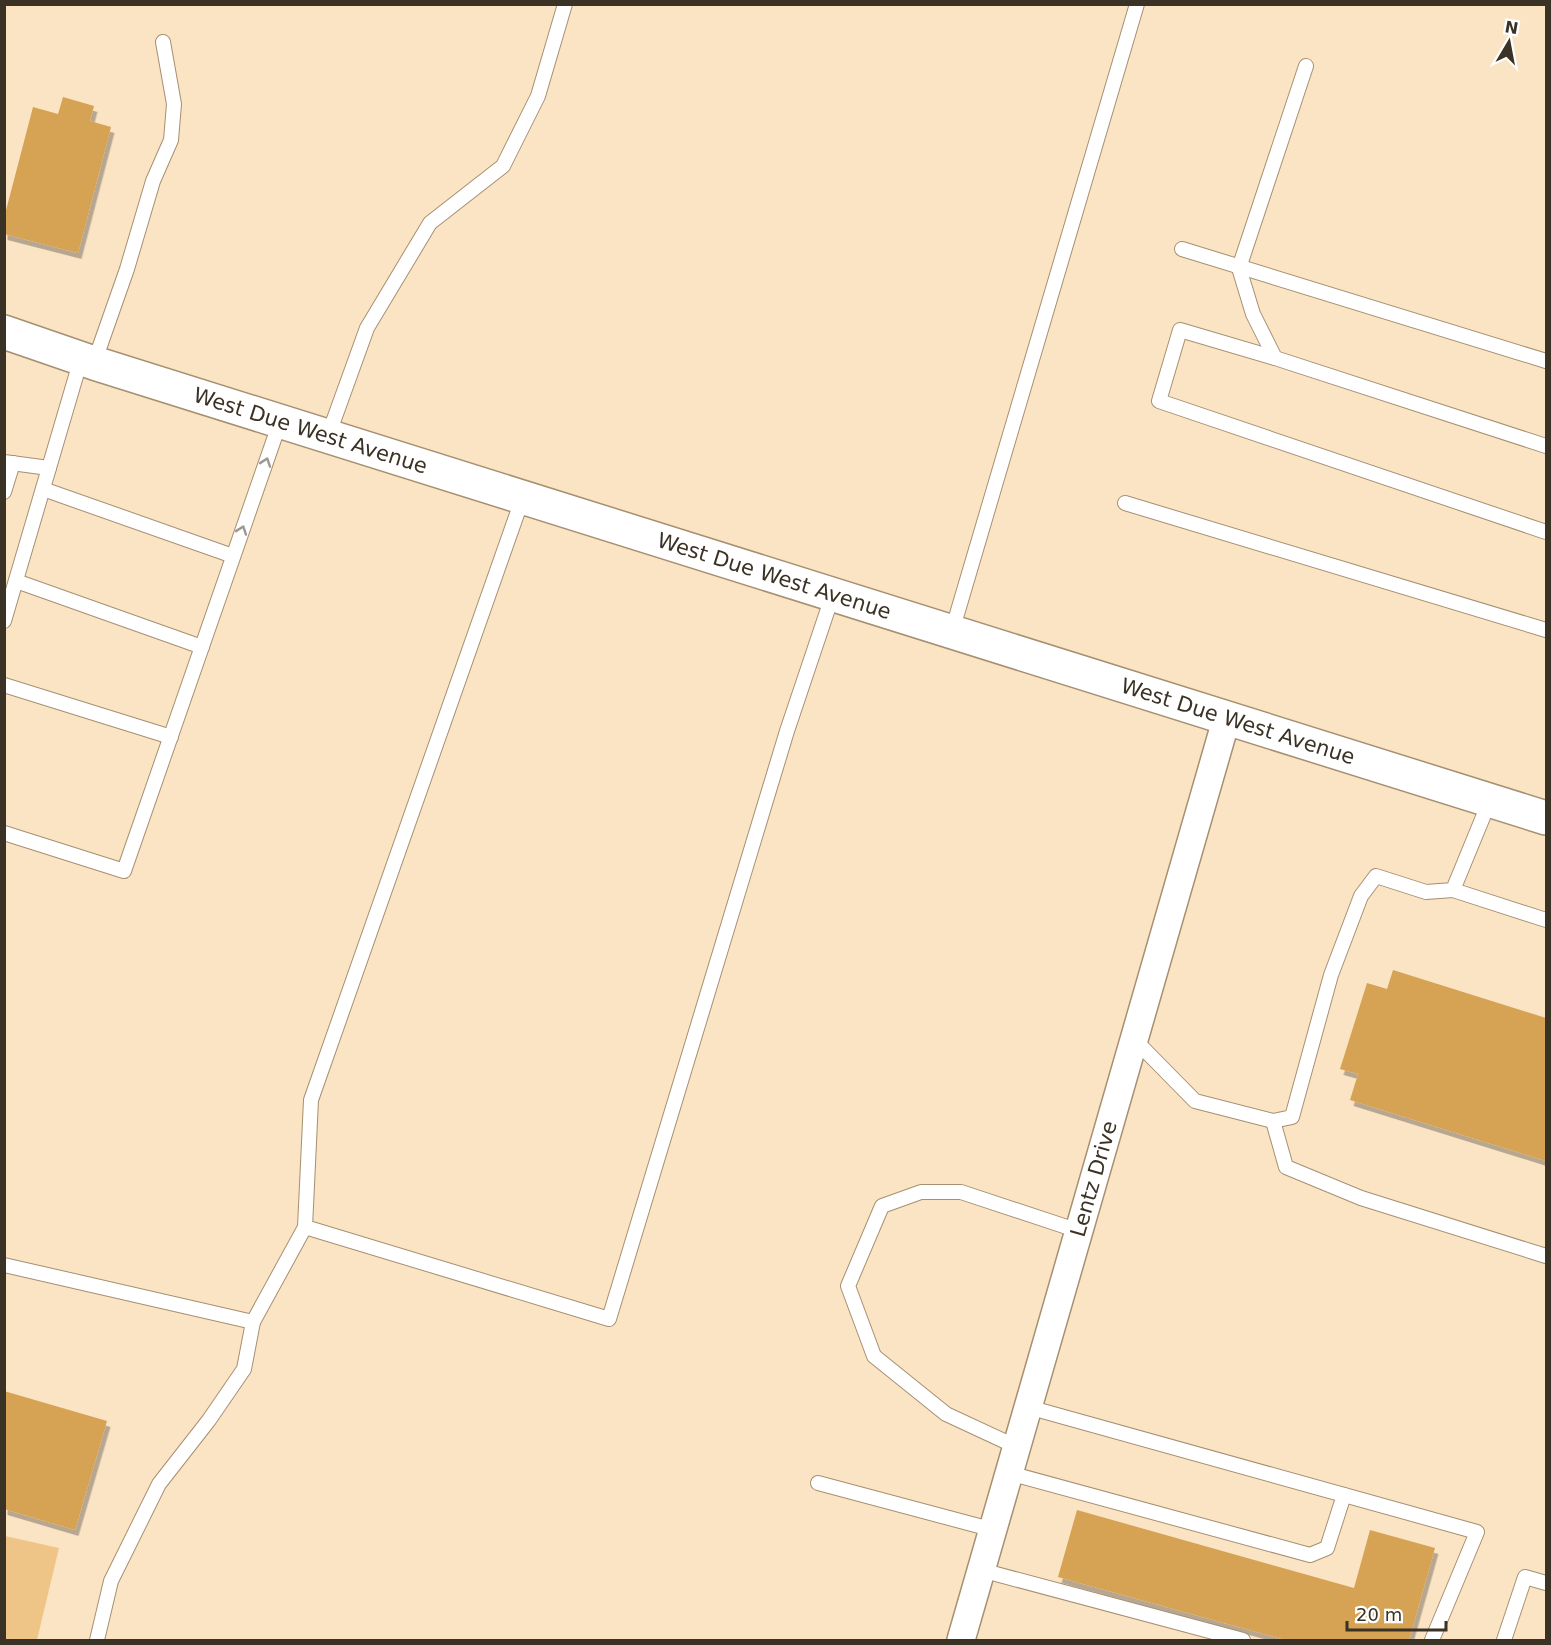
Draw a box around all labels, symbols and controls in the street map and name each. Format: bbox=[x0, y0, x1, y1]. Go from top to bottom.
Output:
north arrow bbox=[1479, 12, 1539, 72]
text: N bbox=[1503, 17, 1520, 38]
street label: West Due West Avenue bbox=[191, 383, 430, 479]
one-way arrow bbox=[259, 457, 271, 468]
one-way arrow bbox=[235, 525, 248, 535]
street label: West Due West Avenue bbox=[654, 528, 894, 624]
street label: West Due West Avenue bbox=[1118, 674, 1358, 769]
street label: Lentz Drive bbox=[1066, 1118, 1122, 1240]
scale bar bbox=[1347, 1594, 1446, 1632]
text: 20 m bbox=[1356, 1604, 1402, 1625]

